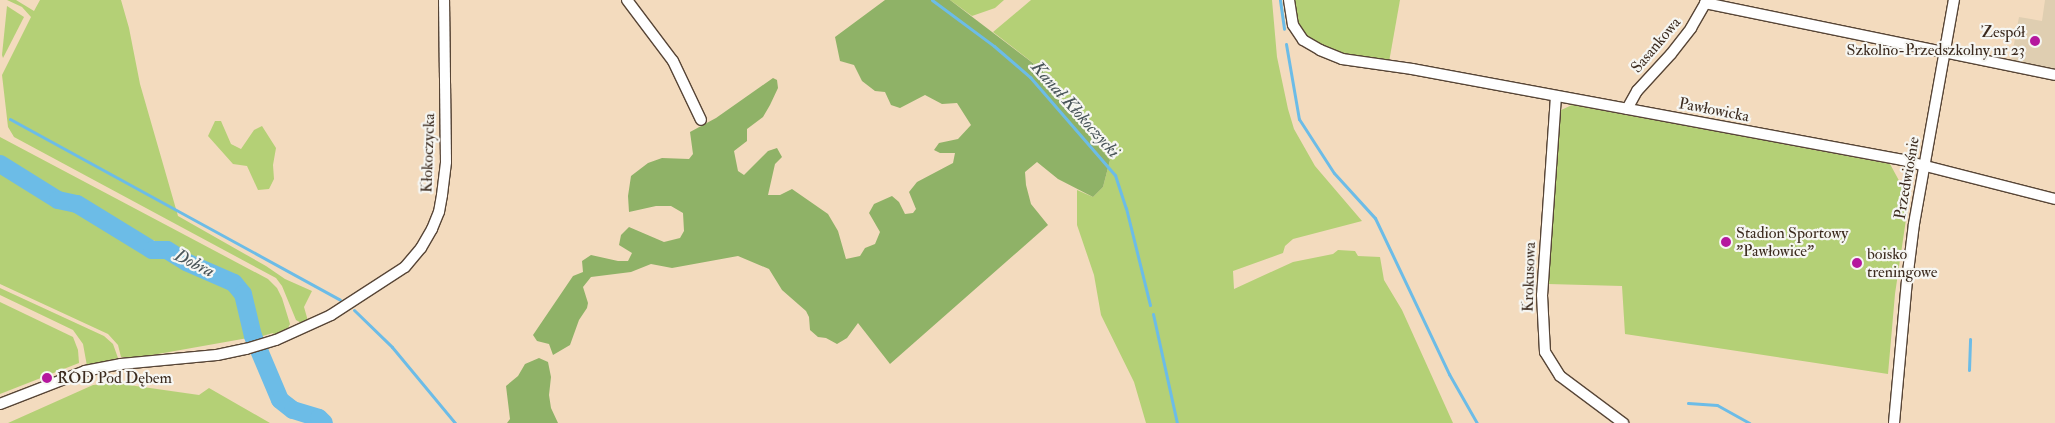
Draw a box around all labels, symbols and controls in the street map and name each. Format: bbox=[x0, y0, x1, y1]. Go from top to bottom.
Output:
street label: Sasankowa bbox=[1627, 13, 1685, 77]
place label: Zespół Szkolno-Przedszkolny nr 23 bbox=[1846, 22, 2025, 60]
marker: Zespół Szkolno-Przedszkolny nr 23 bbox=[2029, 35, 2041, 47]
water label: Kanał Kłokoczycki bbox=[1026, 57, 1124, 163]
street label: Pawłowicka bbox=[1677, 94, 1751, 126]
street label: Kłokoczycka bbox=[417, 113, 439, 193]
street label: Przedwiośnie bbox=[1890, 135, 1924, 221]
place label: Stadion Sportowy "Pawłowice" bbox=[1736, 223, 1848, 261]
marker: Stadion Sportowy "Pawłowice" bbox=[1720, 236, 1732, 248]
street label: Krokusowa bbox=[1518, 242, 1540, 312]
place label: boisko treningowe bbox=[1867, 244, 1937, 282]
water label: Dobra bbox=[171, 245, 217, 283]
marker: boisko treningowe bbox=[1851, 257, 1863, 269]
place label: ROD Pod Dębem bbox=[57, 368, 172, 388]
marker: ROD Pod Dębem bbox=[41, 372, 53, 384]

